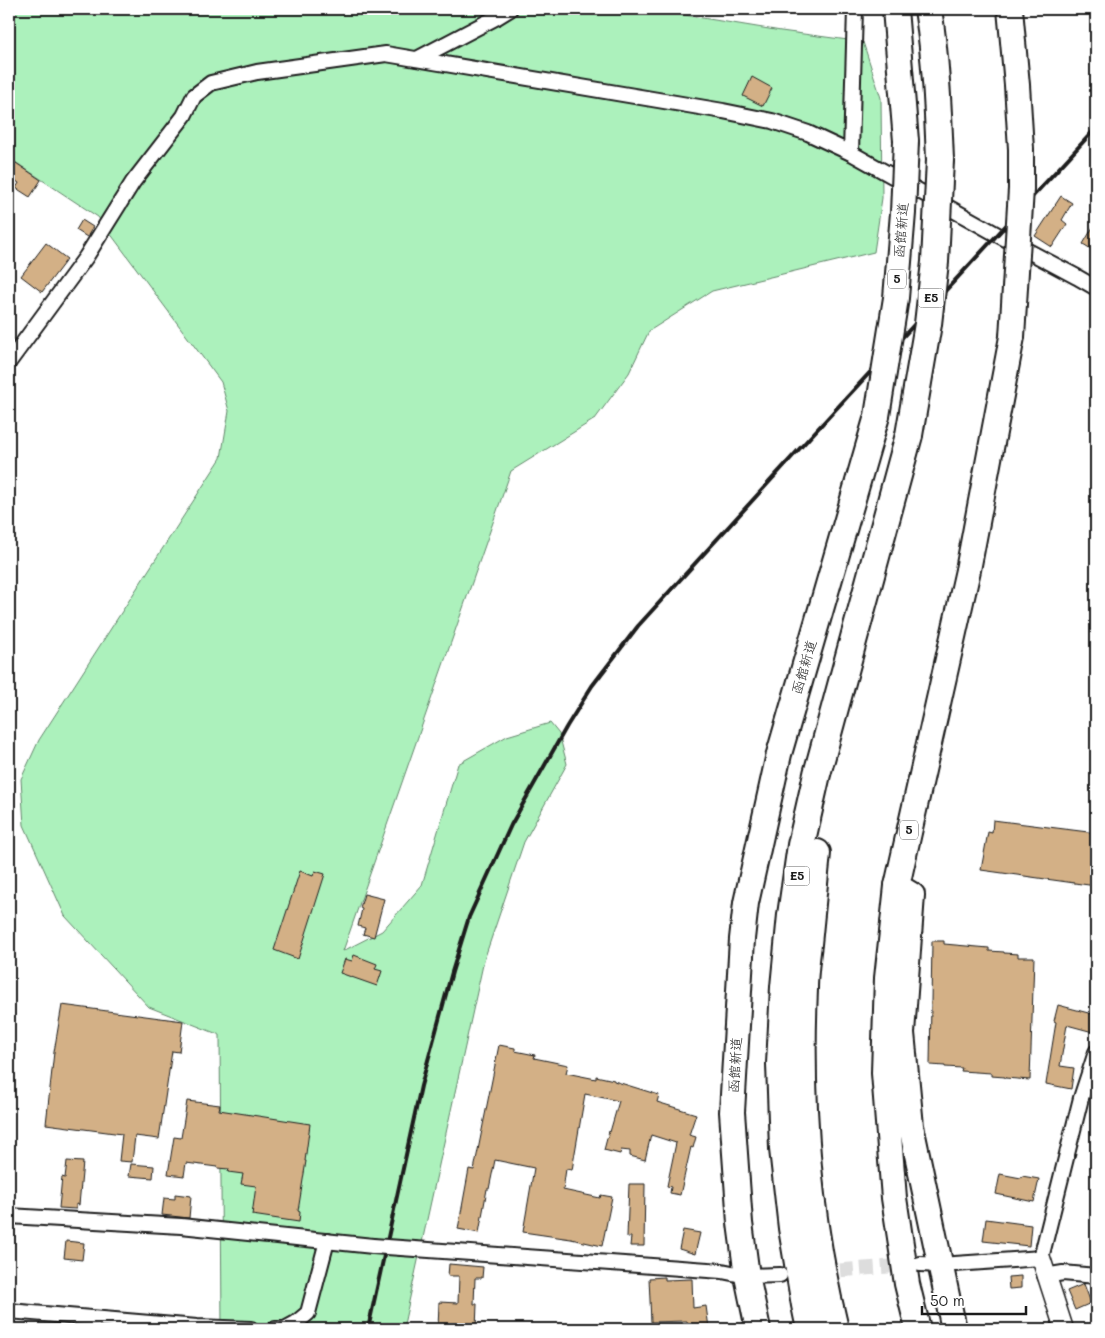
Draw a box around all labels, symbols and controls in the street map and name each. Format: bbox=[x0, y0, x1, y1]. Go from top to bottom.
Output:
street label: 函館新道 bbox=[889, 201, 912, 259]
road number: 5 bbox=[888, 270, 906, 288]
road number: E5 bbox=[918, 288, 944, 308]
street label: 函館新道 bbox=[787, 637, 820, 696]
road number: 5 bbox=[900, 820, 918, 840]
road number: E5 bbox=[784, 866, 810, 886]
street label: 函館新道 bbox=[724, 1037, 745, 1093]
scale bar bbox=[922, 1283, 1026, 1315]
text: 50 m bbox=[930, 1290, 965, 1310]

